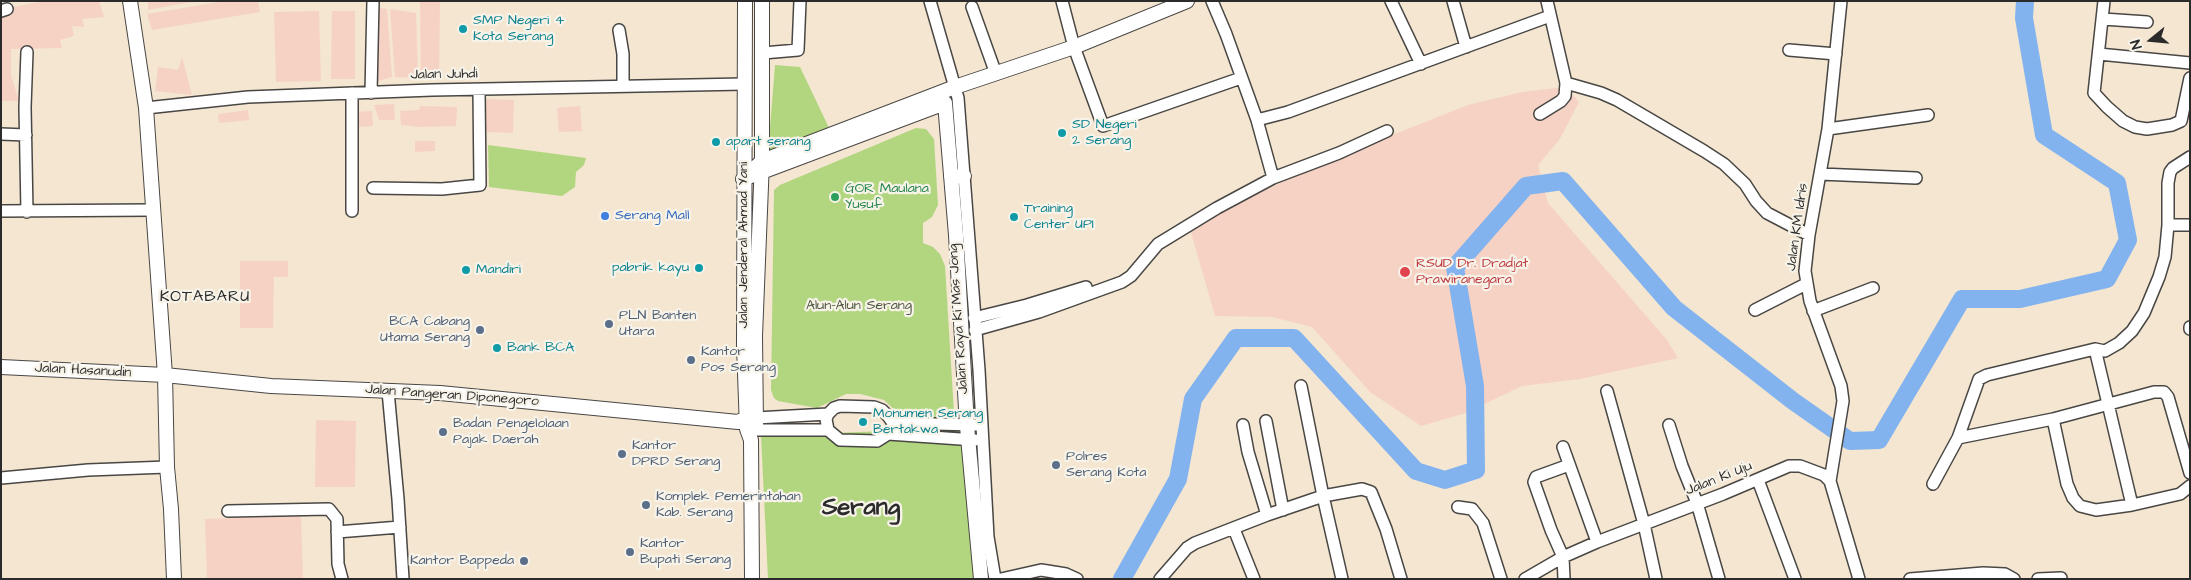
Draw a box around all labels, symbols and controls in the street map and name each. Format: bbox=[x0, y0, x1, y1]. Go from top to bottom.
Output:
place label: SMP Negeri 4 Kota Serang bbox=[473, 13, 564, 46]
north arrow bbox=[2126, 15, 2176, 65]
marker: SMP Negeri 4 Kota Serang bbox=[457, 23, 469, 35]
text: N bbox=[2126, 37, 2148, 52]
street label: Jalan Juhdi bbox=[410, 66, 478, 84]
place label: SD Negeri 2 Serang bbox=[1072, 117, 1137, 150]
marker: SD Negeri 2 Serang bbox=[1056, 127, 1068, 139]
place label: apart serang bbox=[726, 134, 811, 150]
marker: apart serang bbox=[710, 136, 722, 148]
street label: Jalan Jenderal Ahmad Yani bbox=[736, 162, 752, 328]
place label: GOR Maulana Yusuf bbox=[845, 181, 929, 213]
street label: Jalan KM Idris bbox=[1784, 182, 1812, 272]
marker: GOR Maulana Yusuf bbox=[829, 191, 841, 203]
place label: Training Center UPI bbox=[1024, 201, 1094, 233]
place label: Serang Mall bbox=[615, 208, 689, 224]
marker: Serang Mall bbox=[599, 210, 611, 222]
marker: Training Center UPI bbox=[1008, 211, 1020, 223]
street label: Jalan Raya Ki Mas Jong bbox=[945, 243, 973, 395]
place label: RSUD Dr. Dradjat Prawiranegara bbox=[1416, 256, 1528, 288]
place label: pabrik kayu bbox=[612, 260, 689, 276]
place label: Mandiri bbox=[476, 262, 521, 278]
marker: pabrik kayu bbox=[693, 262, 705, 274]
marker: Mandiri bbox=[460, 264, 472, 276]
marker: RSUD Dr. Dradjat Prawiranegara bbox=[1398, 265, 1412, 279]
district label: KOTABARU bbox=[159, 288, 251, 308]
park label: Alun-Alun Serang bbox=[806, 298, 912, 314]
place label: PLN Banten Utara bbox=[619, 308, 696, 341]
place label: BCA Cabang Utama Serang bbox=[380, 314, 470, 347]
marker: PLN Banten Utara bbox=[603, 318, 615, 330]
marker: BCA Cabang Utama Serang bbox=[474, 324, 486, 336]
place label: Bank BCA bbox=[507, 340, 574, 356]
marker: Bank BCA bbox=[491, 342, 503, 354]
place label: Kantor Pos Serang bbox=[701, 344, 776, 377]
marker: Kantor Pos Serang bbox=[685, 354, 697, 366]
street label: Jalan Hasanudin bbox=[34, 360, 132, 382]
street label: Jalan Pangeran Diponegoro bbox=[365, 382, 539, 410]
place label: Monumen Serang Bertakwa bbox=[873, 406, 983, 438]
place label: Badan Pengelolaan Pajak Daerah bbox=[453, 416, 569, 448]
marker: Monumen Serang Bertakwa bbox=[857, 416, 869, 428]
marker: Badan Pengelolaan Pajak Daerah bbox=[437, 426, 449, 438]
place label: Kantor DPRD Serang bbox=[632, 438, 720, 471]
marker: Kantor DPRD Serang bbox=[616, 448, 628, 460]
place label: Polres Serang Kota bbox=[1066, 449, 1146, 482]
street label: Jalan Ki Uju bbox=[1683, 458, 1755, 500]
marker: Polres Serang Kota bbox=[1050, 459, 1062, 471]
place label: Komplek Pemerintahan Kab. Serang bbox=[656, 489, 801, 522]
district label: Serang bbox=[822, 495, 900, 523]
marker: Komplek Pemerintahan Kab. Serang bbox=[640, 499, 652, 511]
place label: Kantor Bupati Serang bbox=[640, 536, 731, 568]
marker: Kantor Bupati Serang bbox=[624, 546, 636, 558]
place label: Kantor Bappeda bbox=[410, 553, 514, 569]
marker: Kantor Bappeda bbox=[518, 555, 530, 567]

